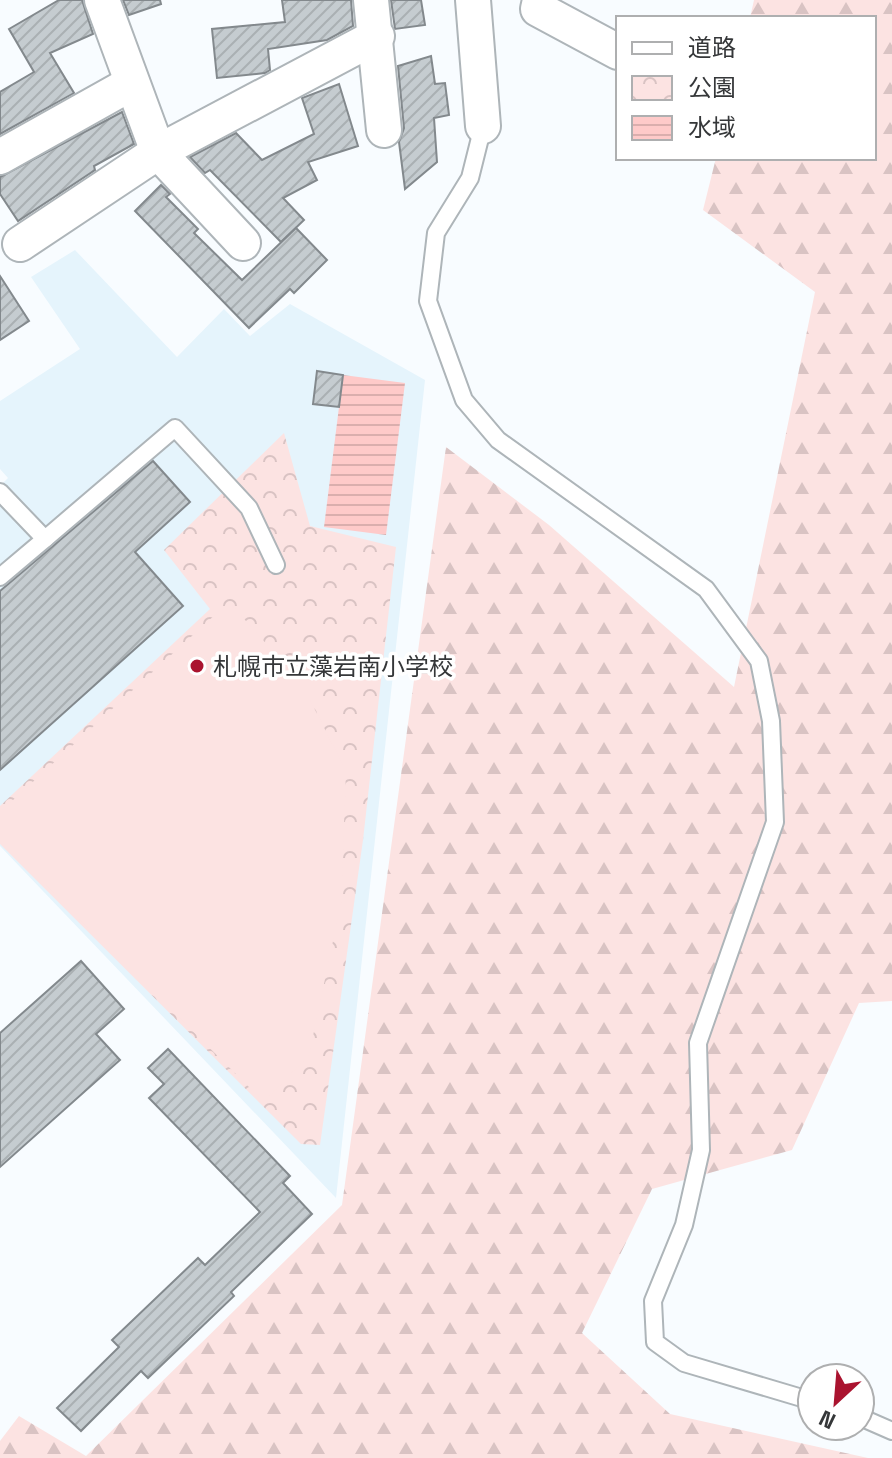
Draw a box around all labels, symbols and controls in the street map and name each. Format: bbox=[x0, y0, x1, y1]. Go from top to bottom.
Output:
legend bbox=[616, 16, 876, 160]
text: 道路 bbox=[688, 32, 736, 63]
text: 公園 bbox=[688, 72, 736, 103]
text: 水域 bbox=[688, 112, 736, 143]
place label: 札幌市立藻岩南小学校 bbox=[213, 651, 453, 682]
marker: 札幌市立藻岩南小学校 bbox=[188, 657, 206, 675]
north arrow bbox=[796, 1362, 876, 1442]
text: N bbox=[814, 1404, 840, 1436]

